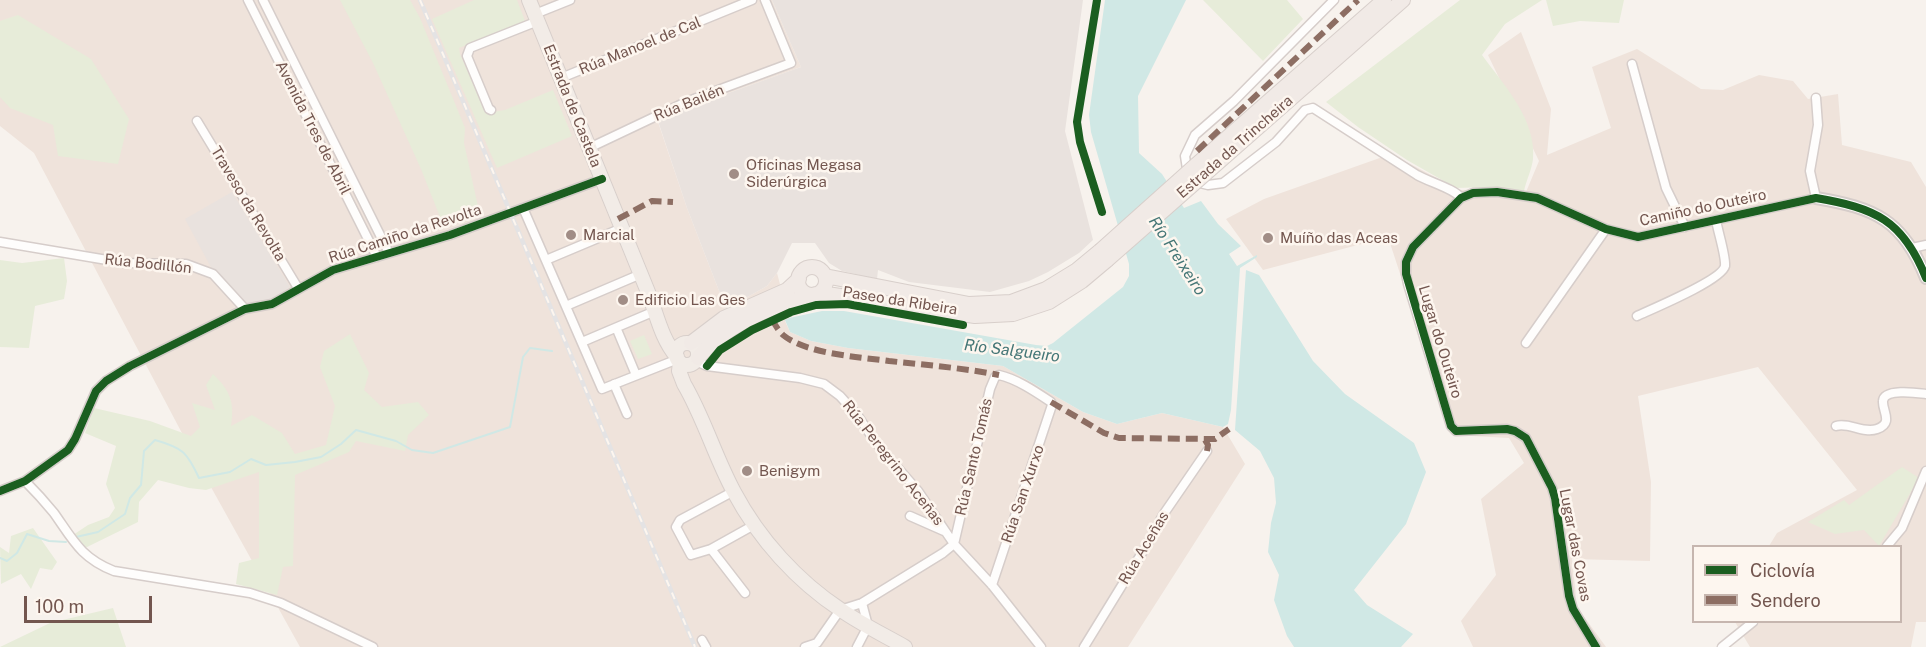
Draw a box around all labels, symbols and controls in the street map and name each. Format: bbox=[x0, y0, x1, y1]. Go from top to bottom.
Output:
street label: Rúa Manoel de Cal bbox=[576, 13, 704, 79]
street label: Estrada de Castela bbox=[539, 42, 605, 170]
street label: Avenida Tres de Abril bbox=[271, 58, 355, 198]
street label: Rúa Bailén bbox=[651, 81, 727, 125]
street label: Estrada da Trincheira bbox=[1173, 92, 1297, 202]
street label: Traveso da Revolta bbox=[207, 143, 289, 265]
place label: Oficinas Megasa Siderúrgica bbox=[746, 156, 861, 191]
marker: Oficinas Megasa Siderúrgica bbox=[727, 167, 741, 181]
street label: Camiño do Outeiro bbox=[1638, 186, 1768, 230]
street label: Rúa Camiño da Revolta bbox=[326, 201, 484, 267]
water label: Río Freixeiro bbox=[1144, 213, 1210, 299]
place label: Marcial bbox=[583, 226, 635, 244]
marker: Marcial bbox=[564, 228, 578, 242]
place label: Muíño das Aceas bbox=[1280, 229, 1398, 247]
marker: Muíño das Aceas bbox=[1261, 231, 1275, 245]
street label: Rúa Bodillón bbox=[103, 250, 193, 278]
street label: Paseo da Ribeira bbox=[841, 283, 959, 319]
street label: Lugar do Outeiro bbox=[1414, 283, 1466, 401]
place label: Edificio Las Ges bbox=[635, 291, 745, 309]
marker: Edificio Las Ges bbox=[616, 293, 630, 307]
water label: Río Salgueiro bbox=[963, 336, 1061, 366]
street label: Rúa Santo Tomás bbox=[952, 396, 996, 518]
street label: Rúa Peregrino Aceñas bbox=[838, 397, 948, 529]
street label: Rúa San Xurxo bbox=[998, 442, 1048, 546]
place label: Benigym bbox=[759, 462, 820, 480]
marker: Benigym bbox=[740, 464, 754, 478]
street label: Lugar das Covas bbox=[1555, 487, 1595, 603]
street label: Rúa Aceñas bbox=[1115, 508, 1173, 588]
legend bbox=[1692, 545, 1902, 623]
text: Ciclovía bbox=[1750, 560, 1815, 581]
scale bar bbox=[27, 584, 154, 622]
text: Sendero bbox=[1750, 590, 1821, 611]
text: 100 m bbox=[35, 596, 84, 617]

